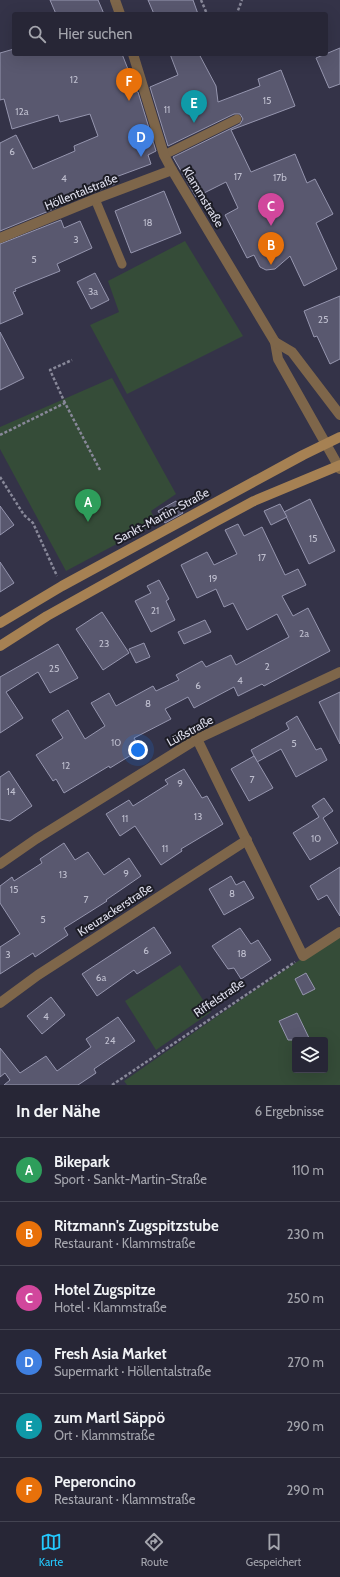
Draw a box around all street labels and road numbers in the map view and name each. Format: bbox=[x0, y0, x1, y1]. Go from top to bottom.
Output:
street label: Klammstraße bbox=[180, 164, 227, 230]
street label: Höllentalstraße bbox=[42, 170, 119, 213]
street label: Sankt-Martin-Straße bbox=[112, 484, 212, 547]
street label: Lüßstraße bbox=[164, 712, 216, 749]
street label: Kreuzackerstraße bbox=[74, 880, 155, 939]
street label: Riffelstraße bbox=[190, 975, 247, 1020]

